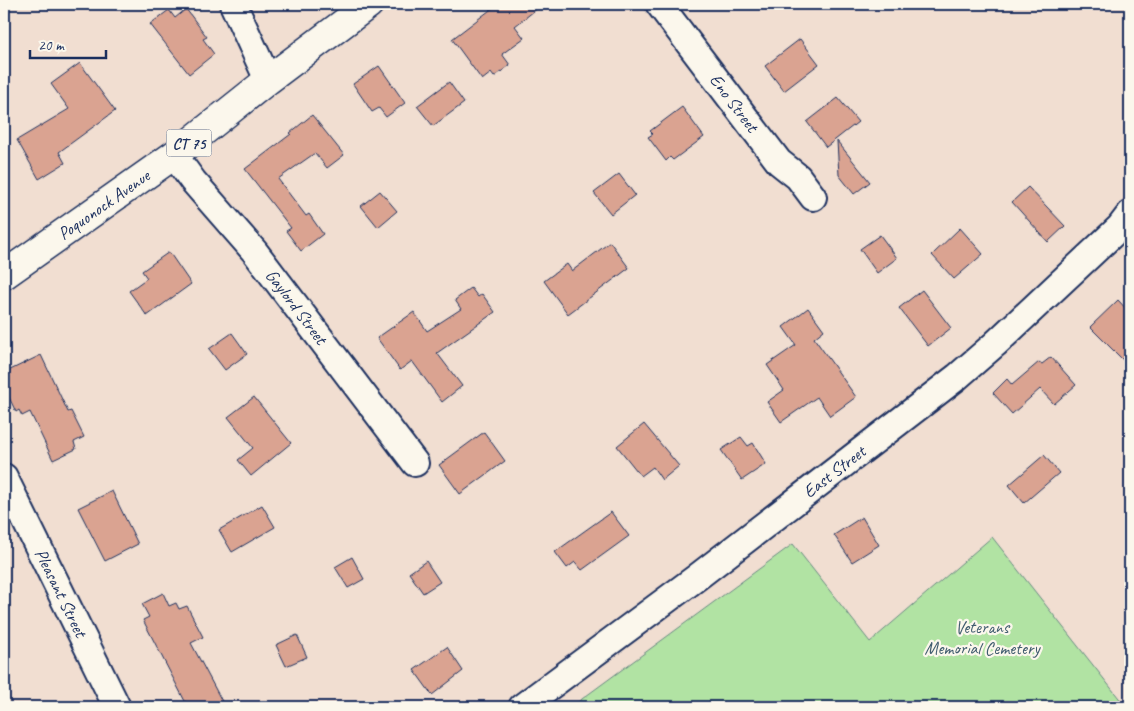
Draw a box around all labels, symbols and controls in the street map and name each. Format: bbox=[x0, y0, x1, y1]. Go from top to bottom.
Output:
scale bar bbox=[30, 28, 106, 60]
text: 20 m bbox=[38, 36, 65, 55]
street label: Eno Street bbox=[705, 69, 764, 138]
road number: CT 75 bbox=[166, 130, 212, 156]
street label: Poquonock Avenue bbox=[53, 164, 155, 245]
street label: Gaylord Street bbox=[261, 265, 333, 350]
street label: East Street bbox=[799, 439, 871, 503]
street label: Pleasant Street bbox=[30, 545, 93, 642]
park label: Veterans Memorial Cemetery bbox=[924, 616, 1041, 659]

